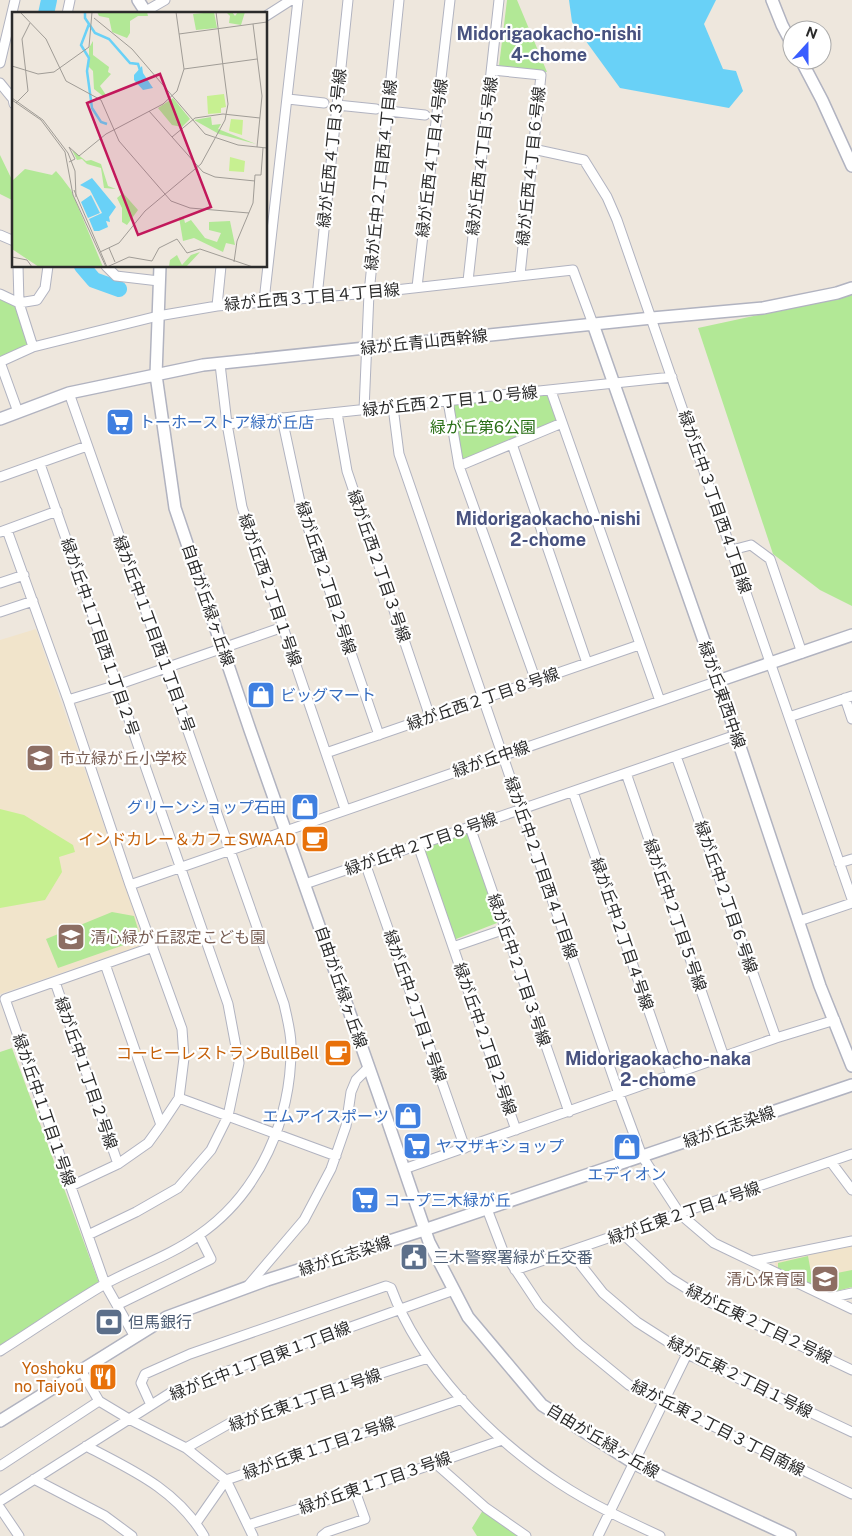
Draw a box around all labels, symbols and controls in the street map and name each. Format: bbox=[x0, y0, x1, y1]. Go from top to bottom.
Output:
inset map bbox=[12, 12, 268, 268]
north arrow bbox=[782, 20, 832, 70]
district label: Midorigaokacho-nishi 4-chome bbox=[456, 23, 642, 65]
text: N bbox=[804, 23, 820, 42]
street label: 緑が丘西４丁目３号線 bbox=[314, 67, 350, 229]
street label: 緑が丘西４丁目５号線 bbox=[463, 75, 501, 237]
street label: 緑が丘西４丁目４号線 bbox=[413, 77, 451, 239]
street label: 緑が丘中２丁目西４丁目線 bbox=[362, 79, 400, 271]
street label: 緑が丘西４丁目６号線 bbox=[513, 85, 549, 247]
street label: 緑が丘西３丁目４丁目線 bbox=[223, 280, 401, 314]
street label: 緑が丘青山西幹線 bbox=[359, 326, 489, 358]
street label: 緑が丘西２丁目１０号線 bbox=[361, 382, 539, 420]
supermarket icon: トーホーストア緑が丘店 bbox=[105, 407, 135, 437]
street label: 緑が丘中３丁目西４丁目線 bbox=[675, 408, 755, 596]
place label: トーホーストア緑が丘店 bbox=[139, 413, 314, 432]
park label: 緑が丘第6公園 bbox=[430, 418, 536, 437]
street label: 緑が丘西２丁目３号線 bbox=[344, 487, 414, 645]
street label: 緑が丘西２丁目２号線 bbox=[292, 499, 360, 657]
district label: Midorigaokacho-nishi 2-chome bbox=[455, 508, 641, 550]
street label: 緑が丘西２丁目１号線 bbox=[235, 511, 305, 669]
street label: 緑が丘中１丁目西１丁目１号 bbox=[110, 533, 198, 735]
street label: 緑が丘中１丁目西１丁目２号 bbox=[57, 536, 143, 738]
street label: 自由が丘緑ヶ丘線 bbox=[178, 541, 238, 669]
street label: 緑が丘東西中線 bbox=[695, 639, 749, 751]
street label: 緑が丘西２丁目８号線 bbox=[404, 664, 562, 734]
shop icon: ビッグマート bbox=[246, 680, 276, 710]
place label: ビッグマート bbox=[280, 686, 376, 705]
street label: 緑が丘中線 bbox=[450, 737, 532, 781]
school or university icon: 市立緑が丘小学校 bbox=[25, 743, 55, 773]
place label: 市立緑が丘小学校 bbox=[59, 749, 187, 768]
street label: 緑が丘中２丁目西４丁目線 bbox=[501, 774, 581, 962]
shop icon: グリーンショップ石田 bbox=[290, 792, 320, 822]
place label: グリーンショップ石田 bbox=[127, 798, 286, 817]
street label: 緑が丘中２丁目８号線 bbox=[342, 809, 500, 879]
street label: 緑が丘中２丁目６号線 bbox=[691, 818, 761, 976]
cafe icon: インドカレー＆カフェSWAAD bbox=[300, 824, 330, 854]
place label: インドカレー＆カフェSWAAD bbox=[78, 830, 296, 849]
street label: 緑が丘中２丁目５号線 bbox=[640, 836, 710, 994]
street label: 緑が丘中２丁目４号線 bbox=[587, 855, 657, 1013]
street label: 緑が丘中２丁目３号線 bbox=[484, 891, 554, 1049]
school or university icon: 清心緑が丘認定こども園 bbox=[56, 922, 86, 952]
street label: 自由が丘緑ヶ丘線 bbox=[311, 923, 371, 1051]
street label: 緑が丘中２丁目１号線 bbox=[380, 927, 450, 1085]
place label: 清心緑が丘認定こども園 bbox=[90, 928, 266, 947]
street label: 緑が丘中２丁目２号線 bbox=[450, 960, 520, 1118]
street label: 緑が丘中１丁目２号線 bbox=[51, 994, 121, 1152]
street label: 緑が丘中１丁目１号線 bbox=[9, 1031, 79, 1189]
cafe icon: コーヒーレストランBullBell bbox=[323, 1038, 353, 1068]
place label: コーヒーレストランBullBell bbox=[116, 1044, 319, 1063]
district label: Midorigaokacho-naka 2-chome bbox=[565, 1048, 751, 1090]
shop icon: エムアイスポーツ bbox=[393, 1101, 423, 1131]
street label: 緑が丘志染線 bbox=[681, 1102, 777, 1152]
place label: エムアイスポーツ bbox=[263, 1107, 389, 1126]
supermarket icon: ヤマザキショップ bbox=[402, 1131, 432, 1161]
shop icon: エディオン bbox=[612, 1132, 642, 1162]
place label: ヤマザキショップ bbox=[436, 1137, 564, 1156]
place label: エディオン bbox=[588, 1165, 666, 1184]
street label: 緑が丘東２丁目４号線 bbox=[605, 1178, 763, 1248]
supermarket icon: コープ三木緑が丘 bbox=[350, 1185, 380, 1215]
place label: コープ三木緑が丘 bbox=[384, 1191, 511, 1210]
street label: 緑が丘志染線 bbox=[296, 1232, 394, 1280]
public building icon: 三木警察署緑が丘交番 bbox=[399, 1242, 429, 1272]
place label: 三木警察署緑が丘交番 bbox=[433, 1248, 593, 1267]
school or university icon: 清心保育園 bbox=[810, 1264, 840, 1294]
place label: 清心保育園 bbox=[726, 1270, 806, 1289]
street label: 緑が丘東２丁目２号線 bbox=[683, 1280, 835, 1368]
bank icon: 但馬銀行 bbox=[94, 1307, 124, 1337]
place label: 但馬銀行 bbox=[128, 1313, 192, 1332]
street label: 緑が丘中１丁目東１丁目線 bbox=[167, 1318, 353, 1404]
street label: 緑が丘東２丁目１号線 bbox=[664, 1332, 816, 1422]
place label: Yoshoku no Taiyou bbox=[14, 1359, 84, 1396]
restaurant icon: Yoshoku no Taiyou bbox=[88, 1362, 118, 1392]
street label: 緑が丘東１丁目１号線 bbox=[226, 1365, 384, 1435]
street label: 緑が丘東２丁目３丁目南線 bbox=[628, 1376, 808, 1480]
street label: 自由が丘緑ヶ丘線 bbox=[543, 1400, 663, 1482]
street label: 緑が丘東１丁目２号線 bbox=[240, 1413, 398, 1483]
street label: 緑が丘東１丁目３号線 bbox=[296, 1448, 454, 1518]

